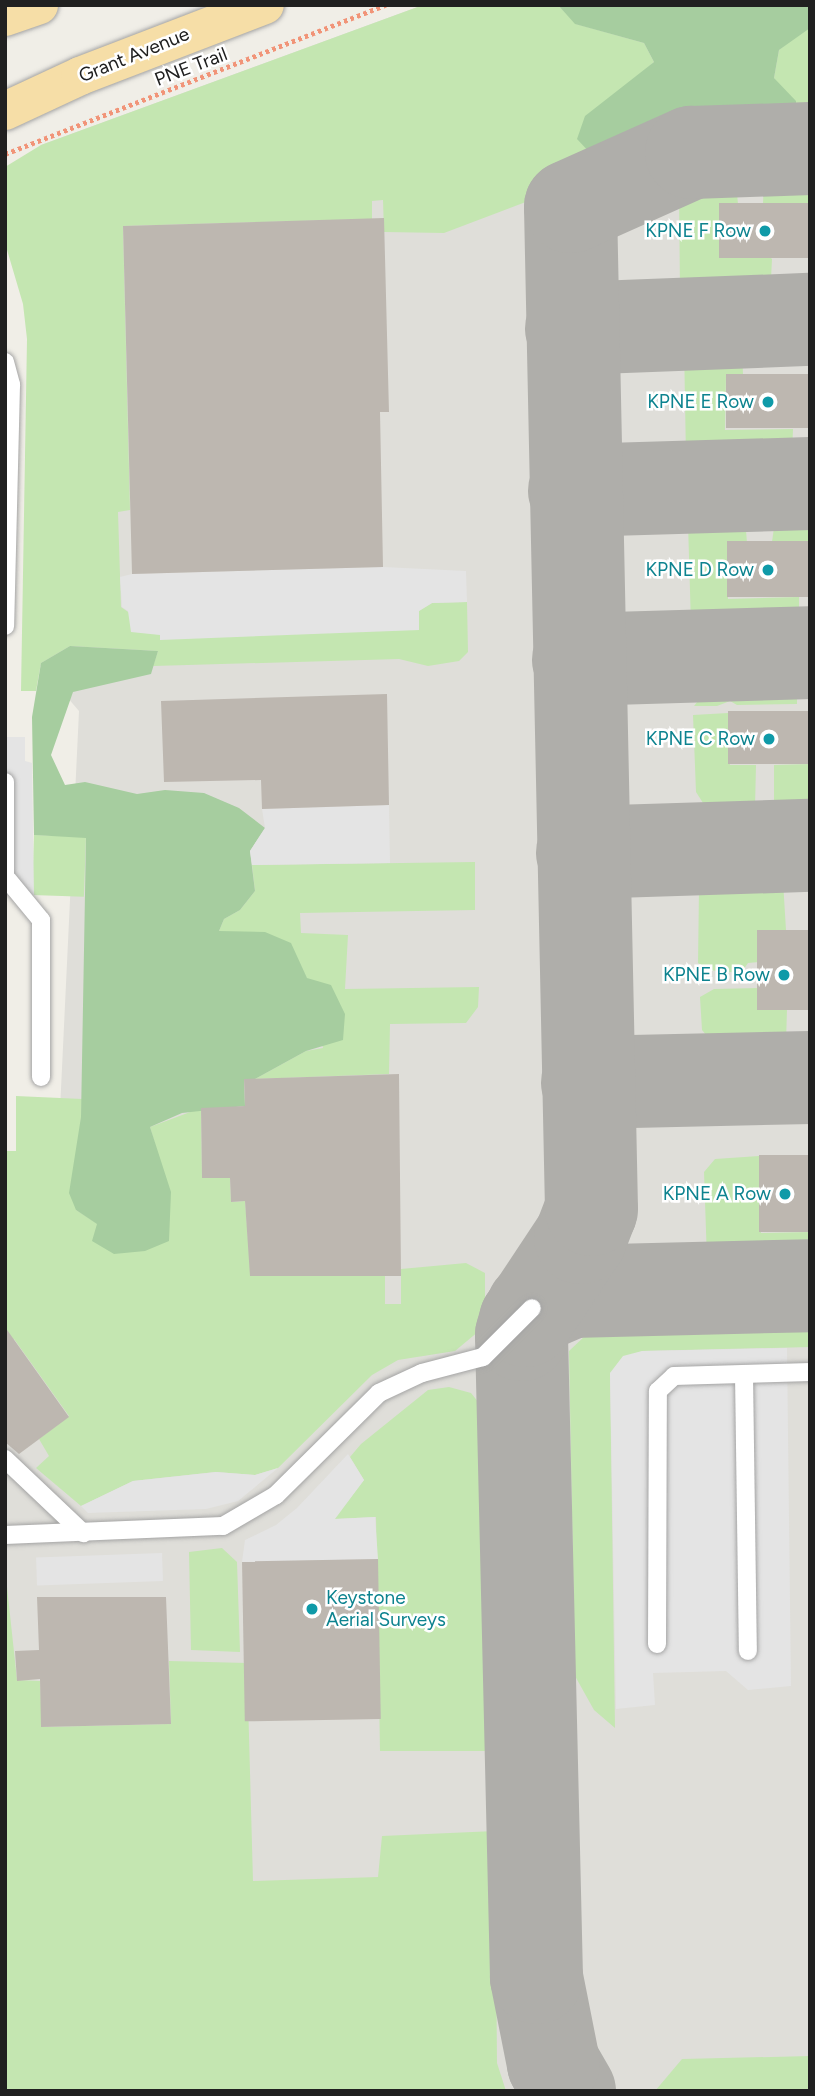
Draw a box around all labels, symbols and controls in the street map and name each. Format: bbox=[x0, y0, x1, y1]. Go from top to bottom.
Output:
street label: Grant Avenue bbox=[75, 22, 193, 88]
street label: PNE Trail bbox=[151, 43, 231, 91]
place label: KPNE F Row bbox=[645, 220, 751, 242]
marker: KPNE F Row bbox=[757, 223, 773, 239]
place label: KPNE E Row bbox=[647, 391, 754, 413]
marker: KPNE E Row bbox=[760, 394, 776, 410]
place label: KPNE D Row bbox=[645, 559, 754, 581]
marker: KPNE D Row bbox=[760, 562, 776, 578]
place label: KPNE C Row bbox=[646, 728, 755, 750]
marker: KPNE C Row bbox=[761, 731, 777, 747]
place label: KPNE B Row bbox=[663, 964, 770, 986]
marker: KPNE B Row bbox=[776, 967, 792, 983]
place label: KPNE A Row bbox=[663, 1183, 771, 1205]
marker: KPNE A Row bbox=[777, 1186, 793, 1202]
place label: Keystone Aerial Surveys bbox=[326, 1587, 446, 1631]
marker: Keystone Aerial Surveys bbox=[304, 1601, 320, 1617]

